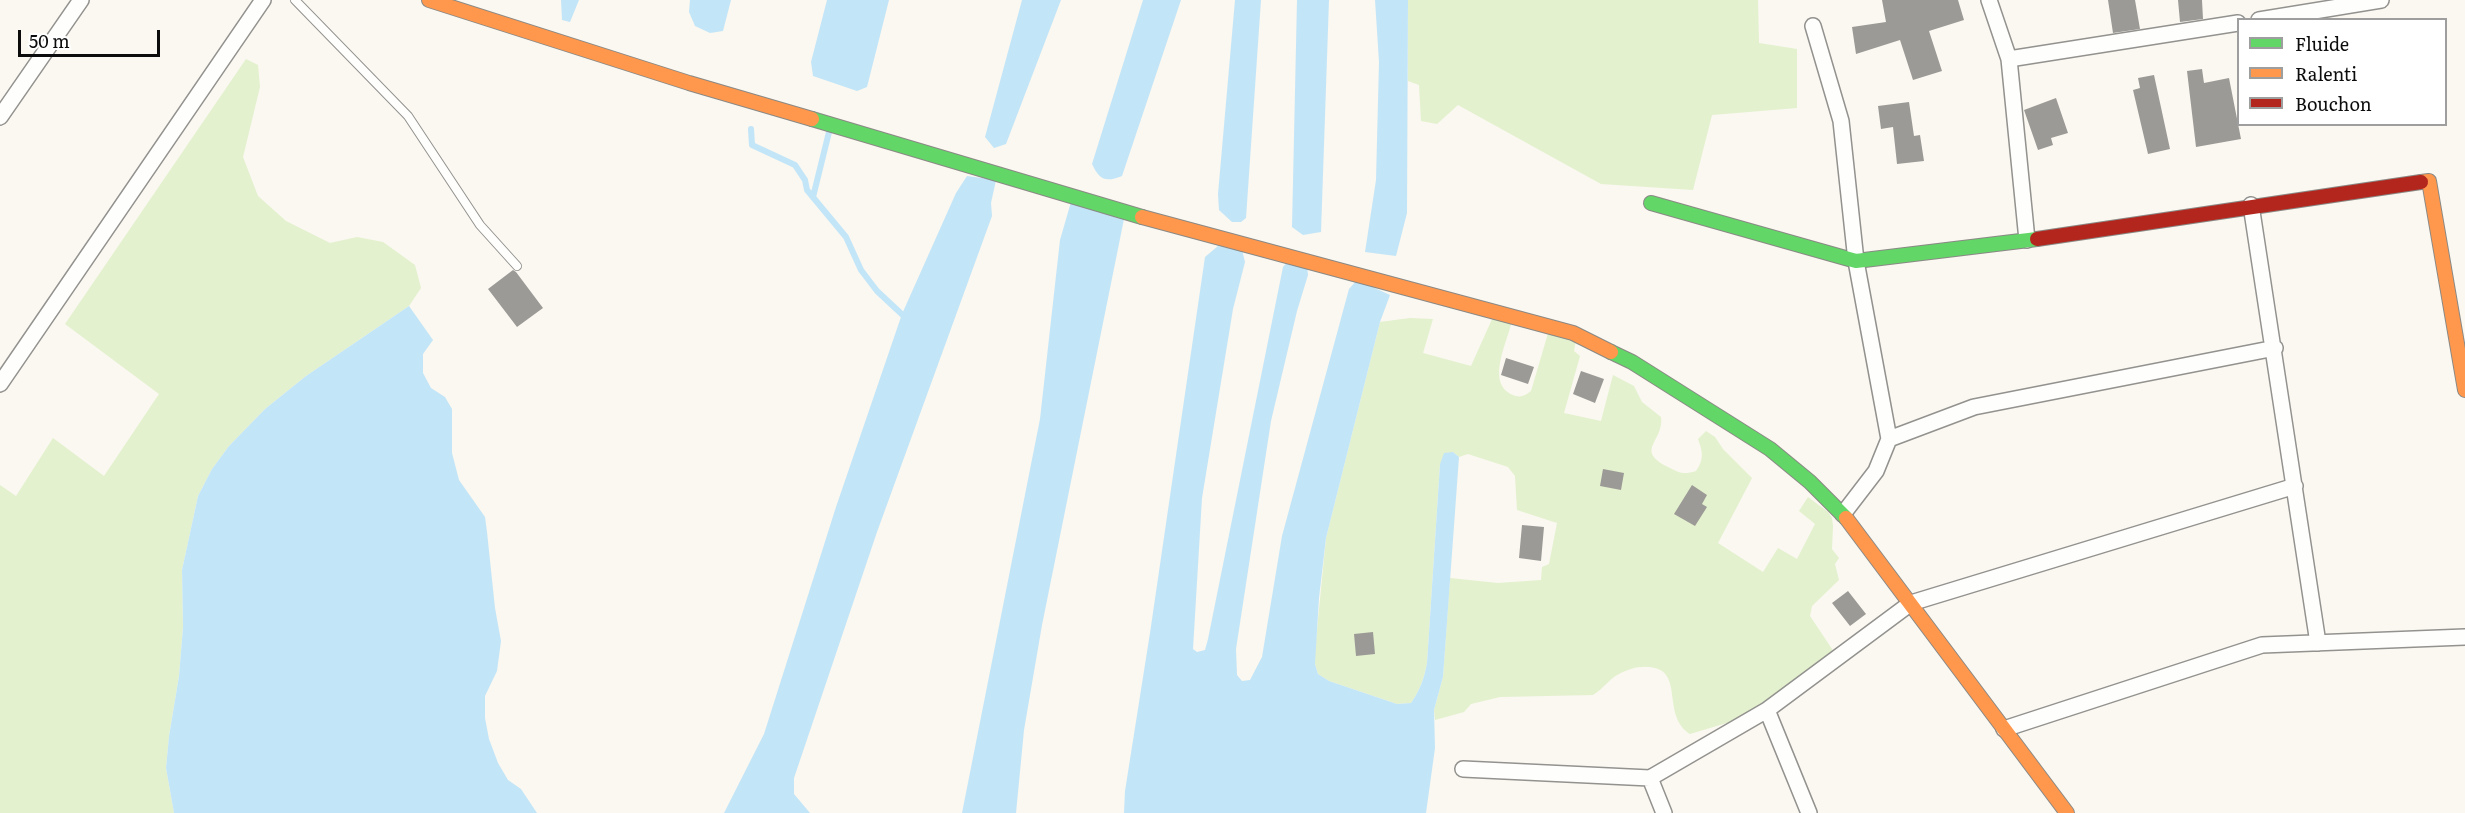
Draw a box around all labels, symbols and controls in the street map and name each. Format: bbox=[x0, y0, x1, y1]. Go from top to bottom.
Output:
scale bar bbox=[21, 18, 164, 56]
legend bbox=[2237, 18, 2447, 126]
text: 50 m bbox=[29, 27, 70, 54]
text: Fluide bbox=[2295, 30, 2349, 57]
text: Ralenti bbox=[2295, 60, 2357, 87]
text: Bouchon bbox=[2295, 90, 2372, 117]

